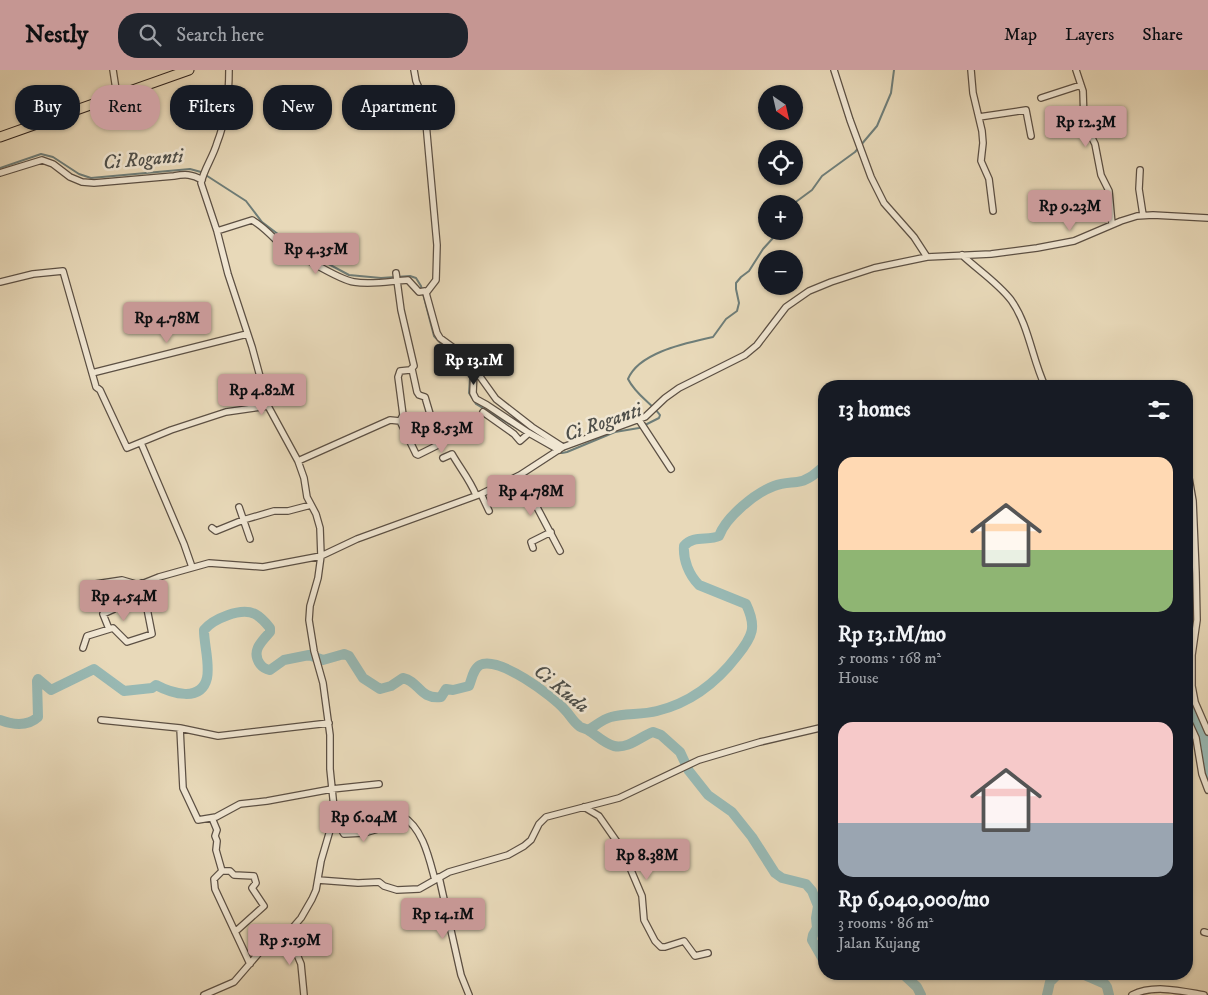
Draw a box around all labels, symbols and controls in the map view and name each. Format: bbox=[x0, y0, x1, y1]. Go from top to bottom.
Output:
search box bbox=[118, 13, 468, 58]
text: Nestly bbox=[25, 20, 88, 50]
icon: search bbox=[136, 21, 164, 49]
text: Search here bbox=[176, 24, 264, 47]
text: Map bbox=[1004, 24, 1037, 46]
text: Layers bbox=[1065, 24, 1114, 46]
text: Share bbox=[1142, 24, 1183, 46]
chip: Buy bbox=[15, 85, 80, 130]
chip: Rent bbox=[90, 85, 160, 130]
chip: Filters bbox=[170, 85, 253, 130]
chip: New bbox=[263, 85, 332, 130]
chip: Apartment bbox=[342, 85, 455, 130]
north arrow bbox=[758, 85, 802, 130]
map controls bbox=[758, 85, 803, 295]
pin: Rp 12.3M bbox=[1034, 106, 1138, 148]
text: Rp 12.3M bbox=[1056, 112, 1116, 132]
button: locate bbox=[758, 140, 803, 185]
water label: Ci Roganti bbox=[102, 144, 186, 176]
pin: Rp 9.23M bbox=[1018, 190, 1122, 232]
button: + bbox=[758, 195, 803, 240]
text: Rp 9.23M bbox=[1039, 196, 1101, 216]
pin: Rp 4.35M bbox=[264, 232, 368, 275]
text: Rp 4.35M bbox=[284, 239, 348, 259]
button: − bbox=[758, 250, 803, 295]
pin: Rp 4.78M bbox=[115, 302, 219, 344]
text: Rp 4.78M bbox=[134, 308, 200, 328]
pin: Rp 13.1M bbox=[422, 344, 526, 386]
text: Rp 13.1M bbox=[445, 350, 503, 370]
pin: Rp 4.82M bbox=[210, 374, 314, 416]
text: Rp 4.82M bbox=[229, 380, 295, 400]
icon: filters bbox=[1145, 396, 1173, 424]
water label: Ci Roganti bbox=[561, 397, 647, 448]
text: 13 homes bbox=[838, 397, 911, 423]
pin: Rp 8.53M bbox=[390, 412, 494, 454]
text: Rp 8.53M bbox=[411, 418, 473, 438]
pin: Rp 4.78M bbox=[479, 474, 583, 517]
text: Rp 4.78M bbox=[498, 481, 564, 501]
icon: home bbox=[961, 490, 1051, 580]
pin: Rp 4.54M bbox=[72, 580, 176, 622]
text: Rp 4.54M bbox=[91, 586, 157, 606]
text: Rp 13.1M/mo bbox=[838, 622, 946, 648]
text: 5 rooms · 168 m² bbox=[838, 648, 941, 668]
water label: Ci Kuda bbox=[528, 659, 594, 719]
text: House bbox=[838, 668, 879, 688]
icon: home bbox=[961, 755, 1051, 845]
pin: Rp 6.04M bbox=[312, 800, 416, 843]
text: Rp 6.04M bbox=[331, 807, 397, 827]
pin: Rp 8.38M bbox=[595, 838, 699, 881]
text: Rp 8.38M bbox=[616, 845, 678, 865]
text: Rp 6,040,000/mo bbox=[838, 887, 989, 913]
pin: Rp 14.1M bbox=[391, 898, 495, 940]
text: Rp 14.1M bbox=[412, 904, 474, 924]
text: 3 rooms · 86 m² bbox=[838, 913, 933, 933]
pin: Rp 5.19M bbox=[238, 924, 342, 966]
text: Rp 5.19M bbox=[259, 930, 321, 950]
text: Jalan Kujang bbox=[838, 933, 920, 953]

